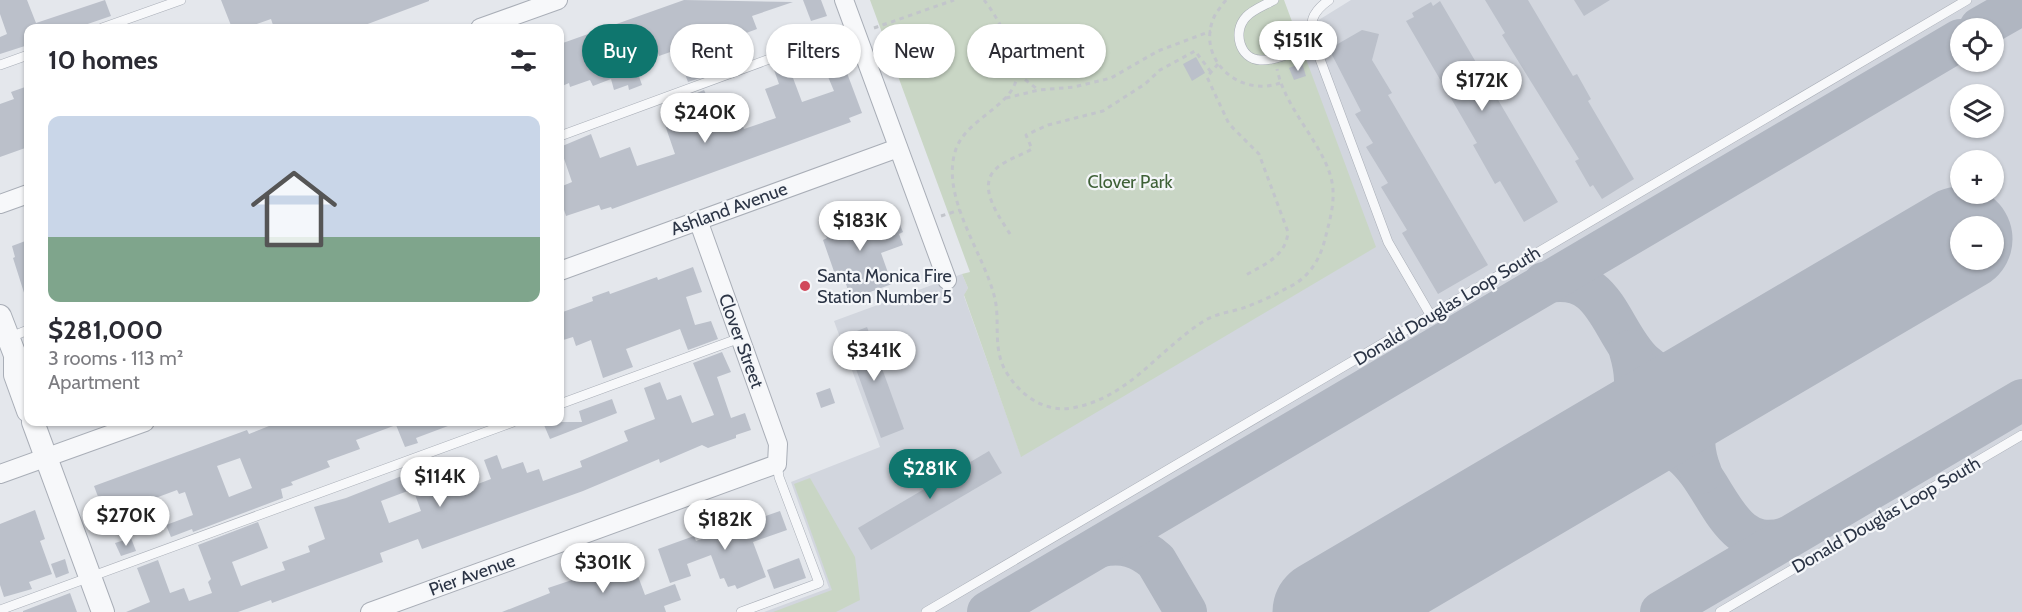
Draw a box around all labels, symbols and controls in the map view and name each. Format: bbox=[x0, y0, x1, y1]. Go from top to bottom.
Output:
map controls bbox=[1950, 18, 2004, 270]
button: locate bbox=[1950, 18, 2004, 72]
pin: $151K bbox=[1256, 21, 1340, 72]
chip: Buy bbox=[582, 24, 658, 78]
chip: Rent bbox=[670, 24, 754, 78]
chip: Filters bbox=[766, 24, 861, 78]
chip: New bbox=[873, 24, 955, 78]
chip: Apartment bbox=[967, 24, 1106, 78]
text: $151K bbox=[1273, 28, 1323, 52]
text: 10 homes bbox=[48, 44, 158, 76]
icon: filters bbox=[507, 44, 540, 77]
pin: $172K bbox=[1440, 61, 1524, 112]
text: $172K bbox=[1456, 68, 1508, 92]
button: layers bbox=[1950, 84, 2004, 138]
pin: $240K bbox=[663, 93, 747, 144]
text: $240K bbox=[674, 100, 736, 124]
button: + bbox=[1950, 150, 2004, 204]
icon: home bbox=[240, 155, 348, 263]
park label: Clover Park bbox=[1087, 171, 1173, 193]
street label: Ashland Avenue bbox=[668, 178, 790, 240]
pin: $183K bbox=[818, 201, 902, 252]
text: $183K bbox=[833, 208, 887, 232]
button: − bbox=[1950, 216, 2004, 270]
street label: Donald Douglas Loop South bbox=[1350, 242, 1544, 370]
place label: Santa Monica Fire Station Number 5 bbox=[817, 265, 952, 308]
marker: Santa Monica Fire Station Number 5 bbox=[798, 279, 812, 293]
street label: Clover Street bbox=[714, 291, 768, 391]
text: $281,000 bbox=[48, 314, 163, 346]
pin: $341K bbox=[832, 331, 916, 382]
text: $341K bbox=[847, 338, 901, 362]
text: 3 rooms · 113 m² bbox=[48, 346, 184, 370]
text: Apartment bbox=[48, 370, 140, 394]
pin: $281K bbox=[888, 449, 972, 500]
street label: Donald Douglas Loop South bbox=[1788, 452, 1984, 578]
text: $281K bbox=[903, 456, 957, 480]
pin: $114K bbox=[398, 457, 482, 508]
text: $114K bbox=[414, 464, 466, 488]
pin: $270K bbox=[84, 496, 168, 547]
pin: $182K bbox=[683, 500, 767, 551]
text: $270K bbox=[97, 503, 155, 527]
text: $182K bbox=[698, 507, 752, 531]
pin: $301K bbox=[561, 543, 645, 594]
street label: Pier Avenue bbox=[426, 549, 518, 601]
text: $301K bbox=[575, 550, 631, 574]

